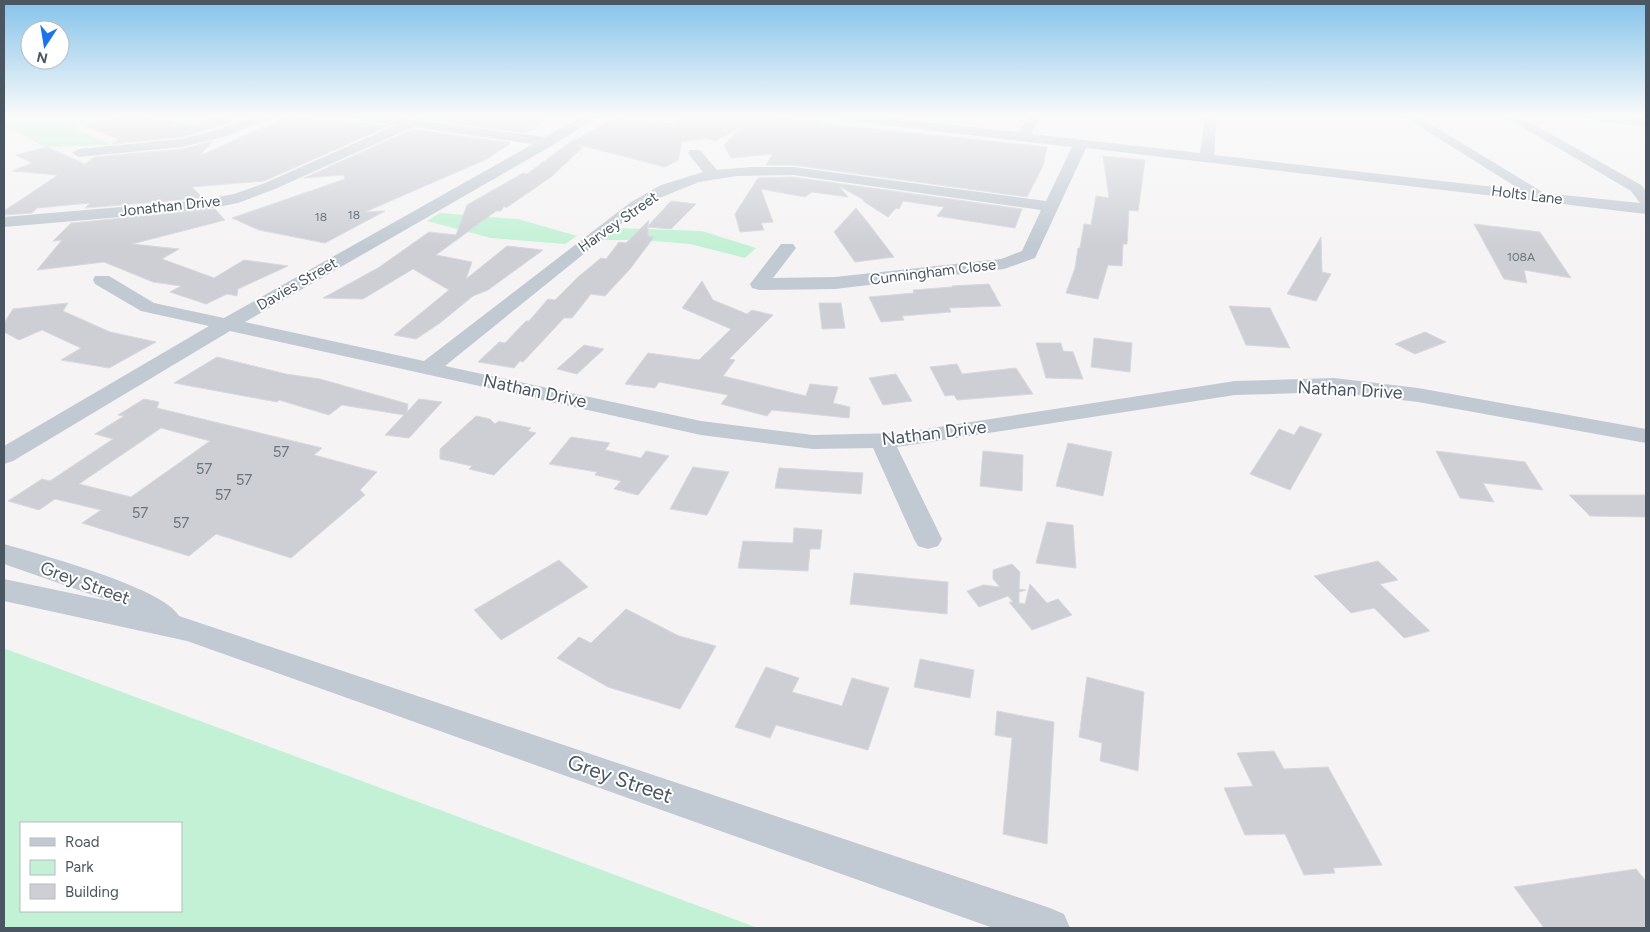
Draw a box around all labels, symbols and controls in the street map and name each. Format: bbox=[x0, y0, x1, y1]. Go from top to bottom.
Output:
north arrow bbox=[20, 20, 70, 70]
text: N bbox=[35, 48, 49, 67]
street label: Holts Lane bbox=[1490, 182, 1564, 208]
street label: Harvey Street bbox=[575, 188, 662, 256]
street label: Jonathan Drive bbox=[119, 192, 221, 220]
house number: 18 bbox=[348, 208, 360, 222]
house number: 18 bbox=[315, 210, 327, 224]
house number: 108A bbox=[1507, 250, 1535, 264]
street label: Davies Street bbox=[254, 254, 341, 314]
street label: Cunningham Close bbox=[869, 255, 997, 289]
street label: Nathan Drive bbox=[481, 369, 589, 413]
street label: Nathan Drive bbox=[1297, 376, 1403, 404]
street label: Nathan Drive bbox=[880, 416, 988, 450]
house number: 57 bbox=[273, 443, 289, 461]
house number: 57 bbox=[196, 460, 212, 478]
house number: 57 bbox=[236, 471, 252, 489]
house number: 57 bbox=[215, 486, 231, 504]
house number: 57 bbox=[132, 504, 148, 522]
house number: 57 bbox=[173, 514, 189, 532]
street label: Grey Street bbox=[37, 557, 133, 609]
street label: Grey Street bbox=[564, 749, 676, 808]
legend bbox=[20, 822, 182, 912]
text: Road bbox=[65, 833, 100, 851]
text: Park bbox=[65, 858, 94, 876]
text: Building bbox=[65, 883, 119, 901]

